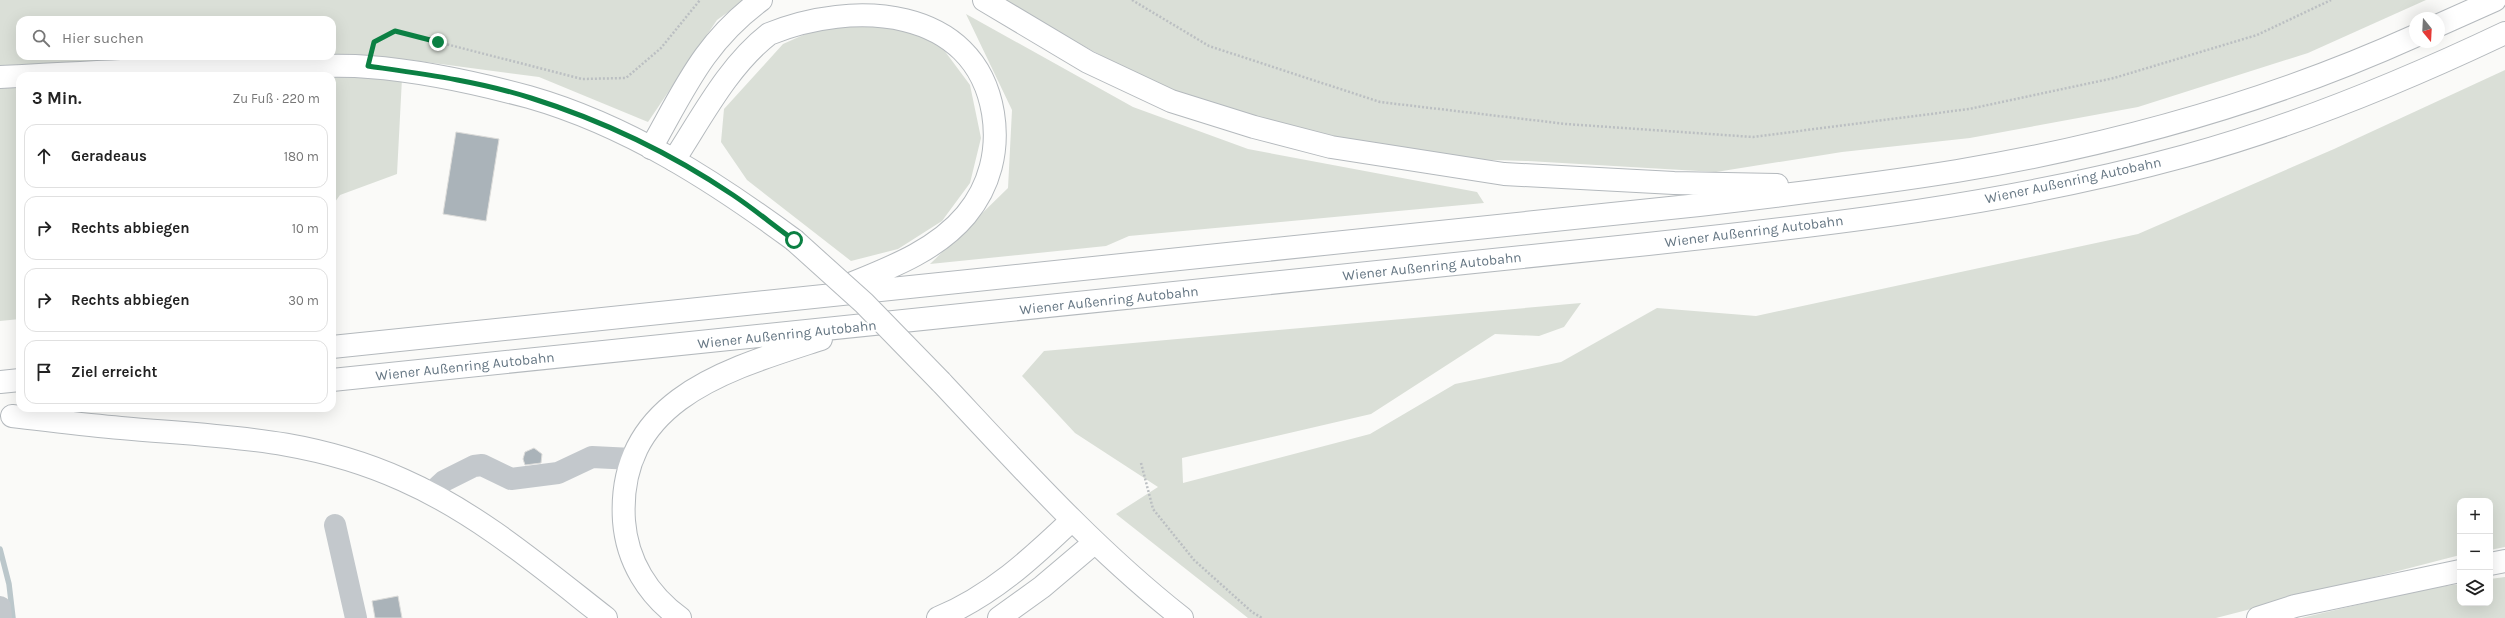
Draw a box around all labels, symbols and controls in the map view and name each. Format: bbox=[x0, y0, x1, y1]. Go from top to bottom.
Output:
north arrow bbox=[2409, 12, 2445, 48]
search box bbox=[16, 16, 336, 60]
icon: search bbox=[30, 27, 52, 49]
text: Hier suchen bbox=[62, 29, 144, 47]
route end bbox=[429, 33, 447, 51]
text: 3 Min. bbox=[32, 88, 82, 108]
text: Zu Fuß · 220 m bbox=[232, 91, 320, 106]
icon: ahead bbox=[33, 145, 55, 167]
text: Geradeaus bbox=[71, 147, 147, 165]
text: 180 m bbox=[284, 149, 319, 164]
street label: Wiener Außenring Autobahn bbox=[1983, 153, 2163, 208]
street label: Wiener Außenring Autobahn bbox=[1664, 212, 1844, 251]
icon: right bbox=[33, 217, 55, 239]
text: Rechts abbiegen bbox=[71, 219, 190, 237]
text: 10 m bbox=[292, 221, 319, 236]
route start bbox=[785, 231, 803, 249]
street label: Wiener Außenring Autobahn bbox=[1342, 249, 1522, 284]
street label: Wiener Außenring Autobahn bbox=[1019, 283, 1199, 318]
icon: right bbox=[33, 289, 55, 311]
text: Rechts abbiegen bbox=[71, 291, 190, 309]
text: 30 m bbox=[288, 293, 319, 308]
street label: Wiener Außenring Autobahn bbox=[697, 317, 877, 352]
street label: Wiener Außenring Autobahn bbox=[375, 349, 555, 384]
icon: arrive bbox=[33, 361, 55, 383]
text: Ziel erreicht bbox=[71, 363, 157, 381]
map controls bbox=[2457, 498, 2493, 606]
button: + bbox=[2457, 498, 2493, 534]
button: − bbox=[2457, 534, 2493, 570]
button: layers bbox=[2457, 570, 2493, 606]

